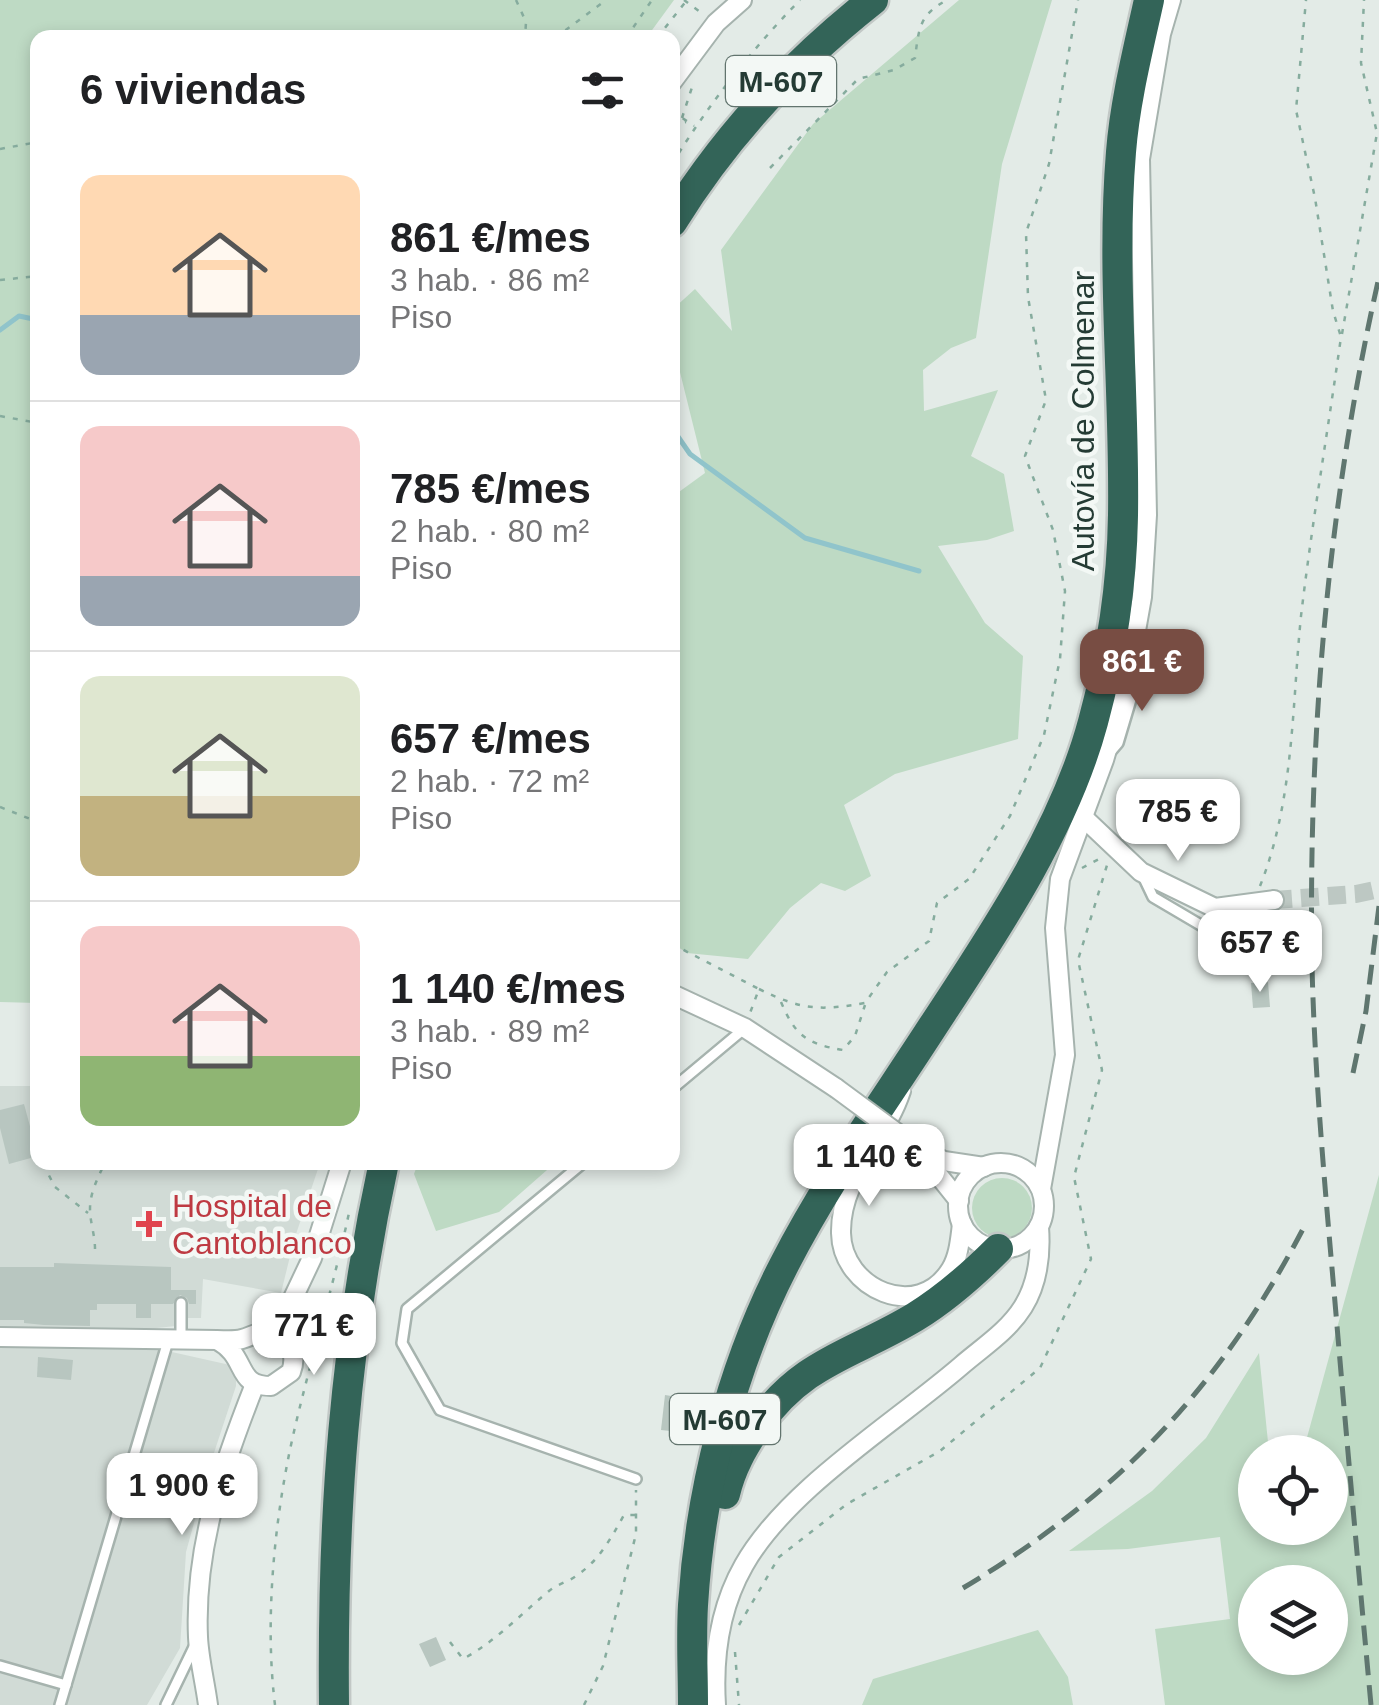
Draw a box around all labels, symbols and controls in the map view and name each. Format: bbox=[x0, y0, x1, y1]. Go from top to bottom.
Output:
road number: M-607 bbox=[726, 56, 836, 106]
icon: filters bbox=[575, 63, 630, 118]
text: 6 viviendas bbox=[80, 66, 306, 113]
text: 861 €/mes bbox=[390, 214, 591, 261]
icon: home bbox=[160, 215, 280, 335]
text: 3 hab. · 86 m² bbox=[390, 262, 589, 298]
street label: Autovía de Colmenar bbox=[1065, 270, 1101, 571]
text: Piso bbox=[390, 299, 452, 335]
text: 785 €/mes bbox=[390, 465, 591, 512]
icon: home bbox=[160, 466, 280, 586]
text: 2 hab. · 80 m² bbox=[390, 513, 589, 549]
text: Piso bbox=[390, 550, 452, 586]
pin: 861 € bbox=[1072, 629, 1212, 714]
text: 861 € bbox=[1102, 643, 1182, 679]
text: 657 €/mes bbox=[390, 715, 591, 762]
icon: home bbox=[160, 716, 280, 836]
text: 2 hab. · 72 m² bbox=[390, 763, 589, 799]
pin: 785 € bbox=[1108, 779, 1248, 864]
text: 785 € bbox=[1138, 793, 1218, 829]
text: Piso bbox=[390, 800, 452, 836]
pin: 657 € bbox=[1190, 910, 1330, 995]
text: 657 € bbox=[1220, 924, 1300, 960]
text: 1 140 €/mes bbox=[390, 965, 626, 1012]
icon: home bbox=[160, 966, 280, 1086]
text: 3 hab. · 89 m² bbox=[390, 1013, 589, 1049]
text: Piso bbox=[390, 1050, 452, 1086]
pin: 1 140 € bbox=[777, 1124, 961, 1209]
text: 1 140 € bbox=[816, 1138, 922, 1174]
place label: Hospital de Cantoblanco bbox=[172, 1188, 352, 1261]
marker: Hospital de Cantoblanco bbox=[136, 1211, 162, 1237]
pin: 771 € bbox=[244, 1293, 384, 1378]
text: 771 € bbox=[274, 1307, 354, 1343]
road number: M-607 bbox=[670, 1394, 780, 1444]
map controls bbox=[1238, 1435, 1348, 1675]
button: locate bbox=[1238, 1435, 1348, 1545]
pin: 1 900 € bbox=[90, 1453, 274, 1538]
text: 1 900 € bbox=[129, 1467, 235, 1503]
button: layers bbox=[1238, 1565, 1348, 1675]

